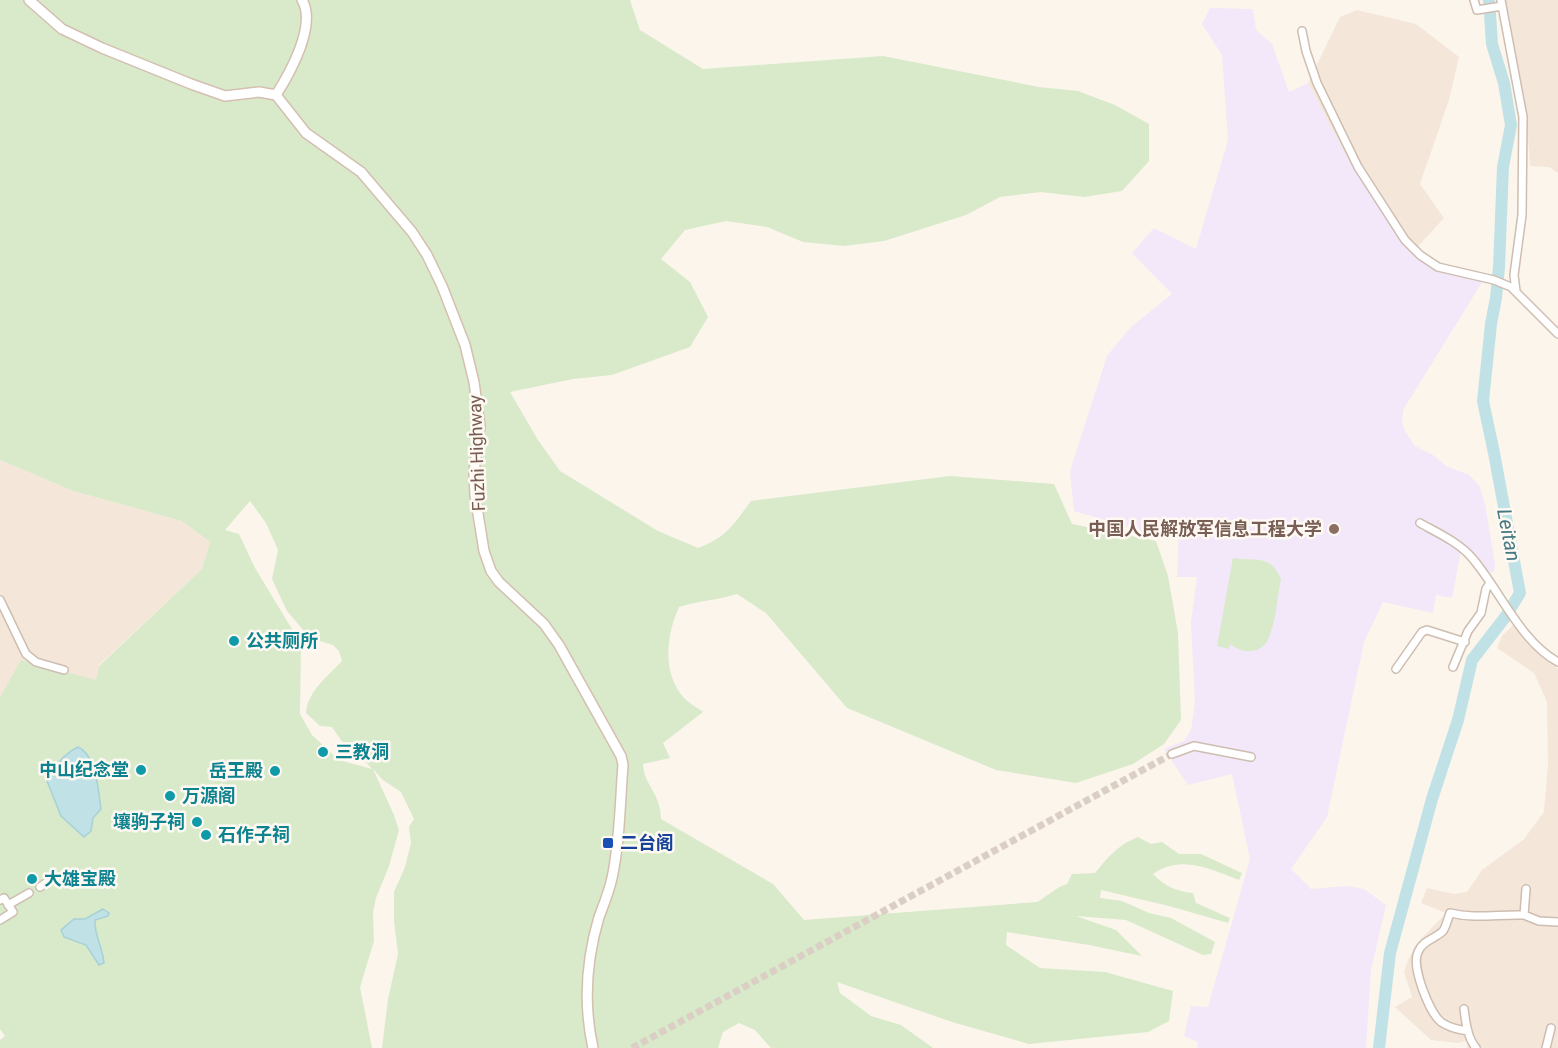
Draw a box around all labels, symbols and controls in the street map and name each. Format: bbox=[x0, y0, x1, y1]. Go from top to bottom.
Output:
street label: Fuzhi Highway bbox=[464, 394, 489, 512]
water label: Leitan bbox=[1492, 507, 1526, 563]
place label: 中国人民解放军信息工程大学 bbox=[1088, 518, 1322, 539]
marker: 中国人民解放军信息工程大学 bbox=[1327, 522, 1341, 536]
place label: 公共厕所 bbox=[246, 630, 318, 651]
marker: 公共厕所 bbox=[227, 634, 241, 648]
place label: 三教洞 bbox=[335, 741, 389, 762]
marker: 三教洞 bbox=[316, 745, 330, 759]
place label: 中山纪念堂 bbox=[39, 759, 129, 780]
place label: 岳王殿 bbox=[209, 760, 263, 781]
marker: 中山纪念堂 bbox=[134, 763, 148, 777]
marker: 岳王殿 bbox=[268, 764, 282, 778]
place label: 万源阁 bbox=[182, 785, 236, 806]
marker: 万源阁 bbox=[163, 789, 177, 803]
place label: 壤驹子祠 bbox=[113, 811, 185, 832]
marker: 壤驹子祠 bbox=[190, 815, 204, 829]
place label: 石作子祠 bbox=[218, 824, 290, 845]
marker: 石作子祠 bbox=[199, 828, 213, 842]
place label: 二台阁 bbox=[620, 832, 674, 853]
marker: 二台阁 bbox=[601, 836, 615, 850]
place label: 大雄宝殿 bbox=[44, 868, 116, 889]
marker: 大雄宝殿 bbox=[25, 872, 39, 886]

